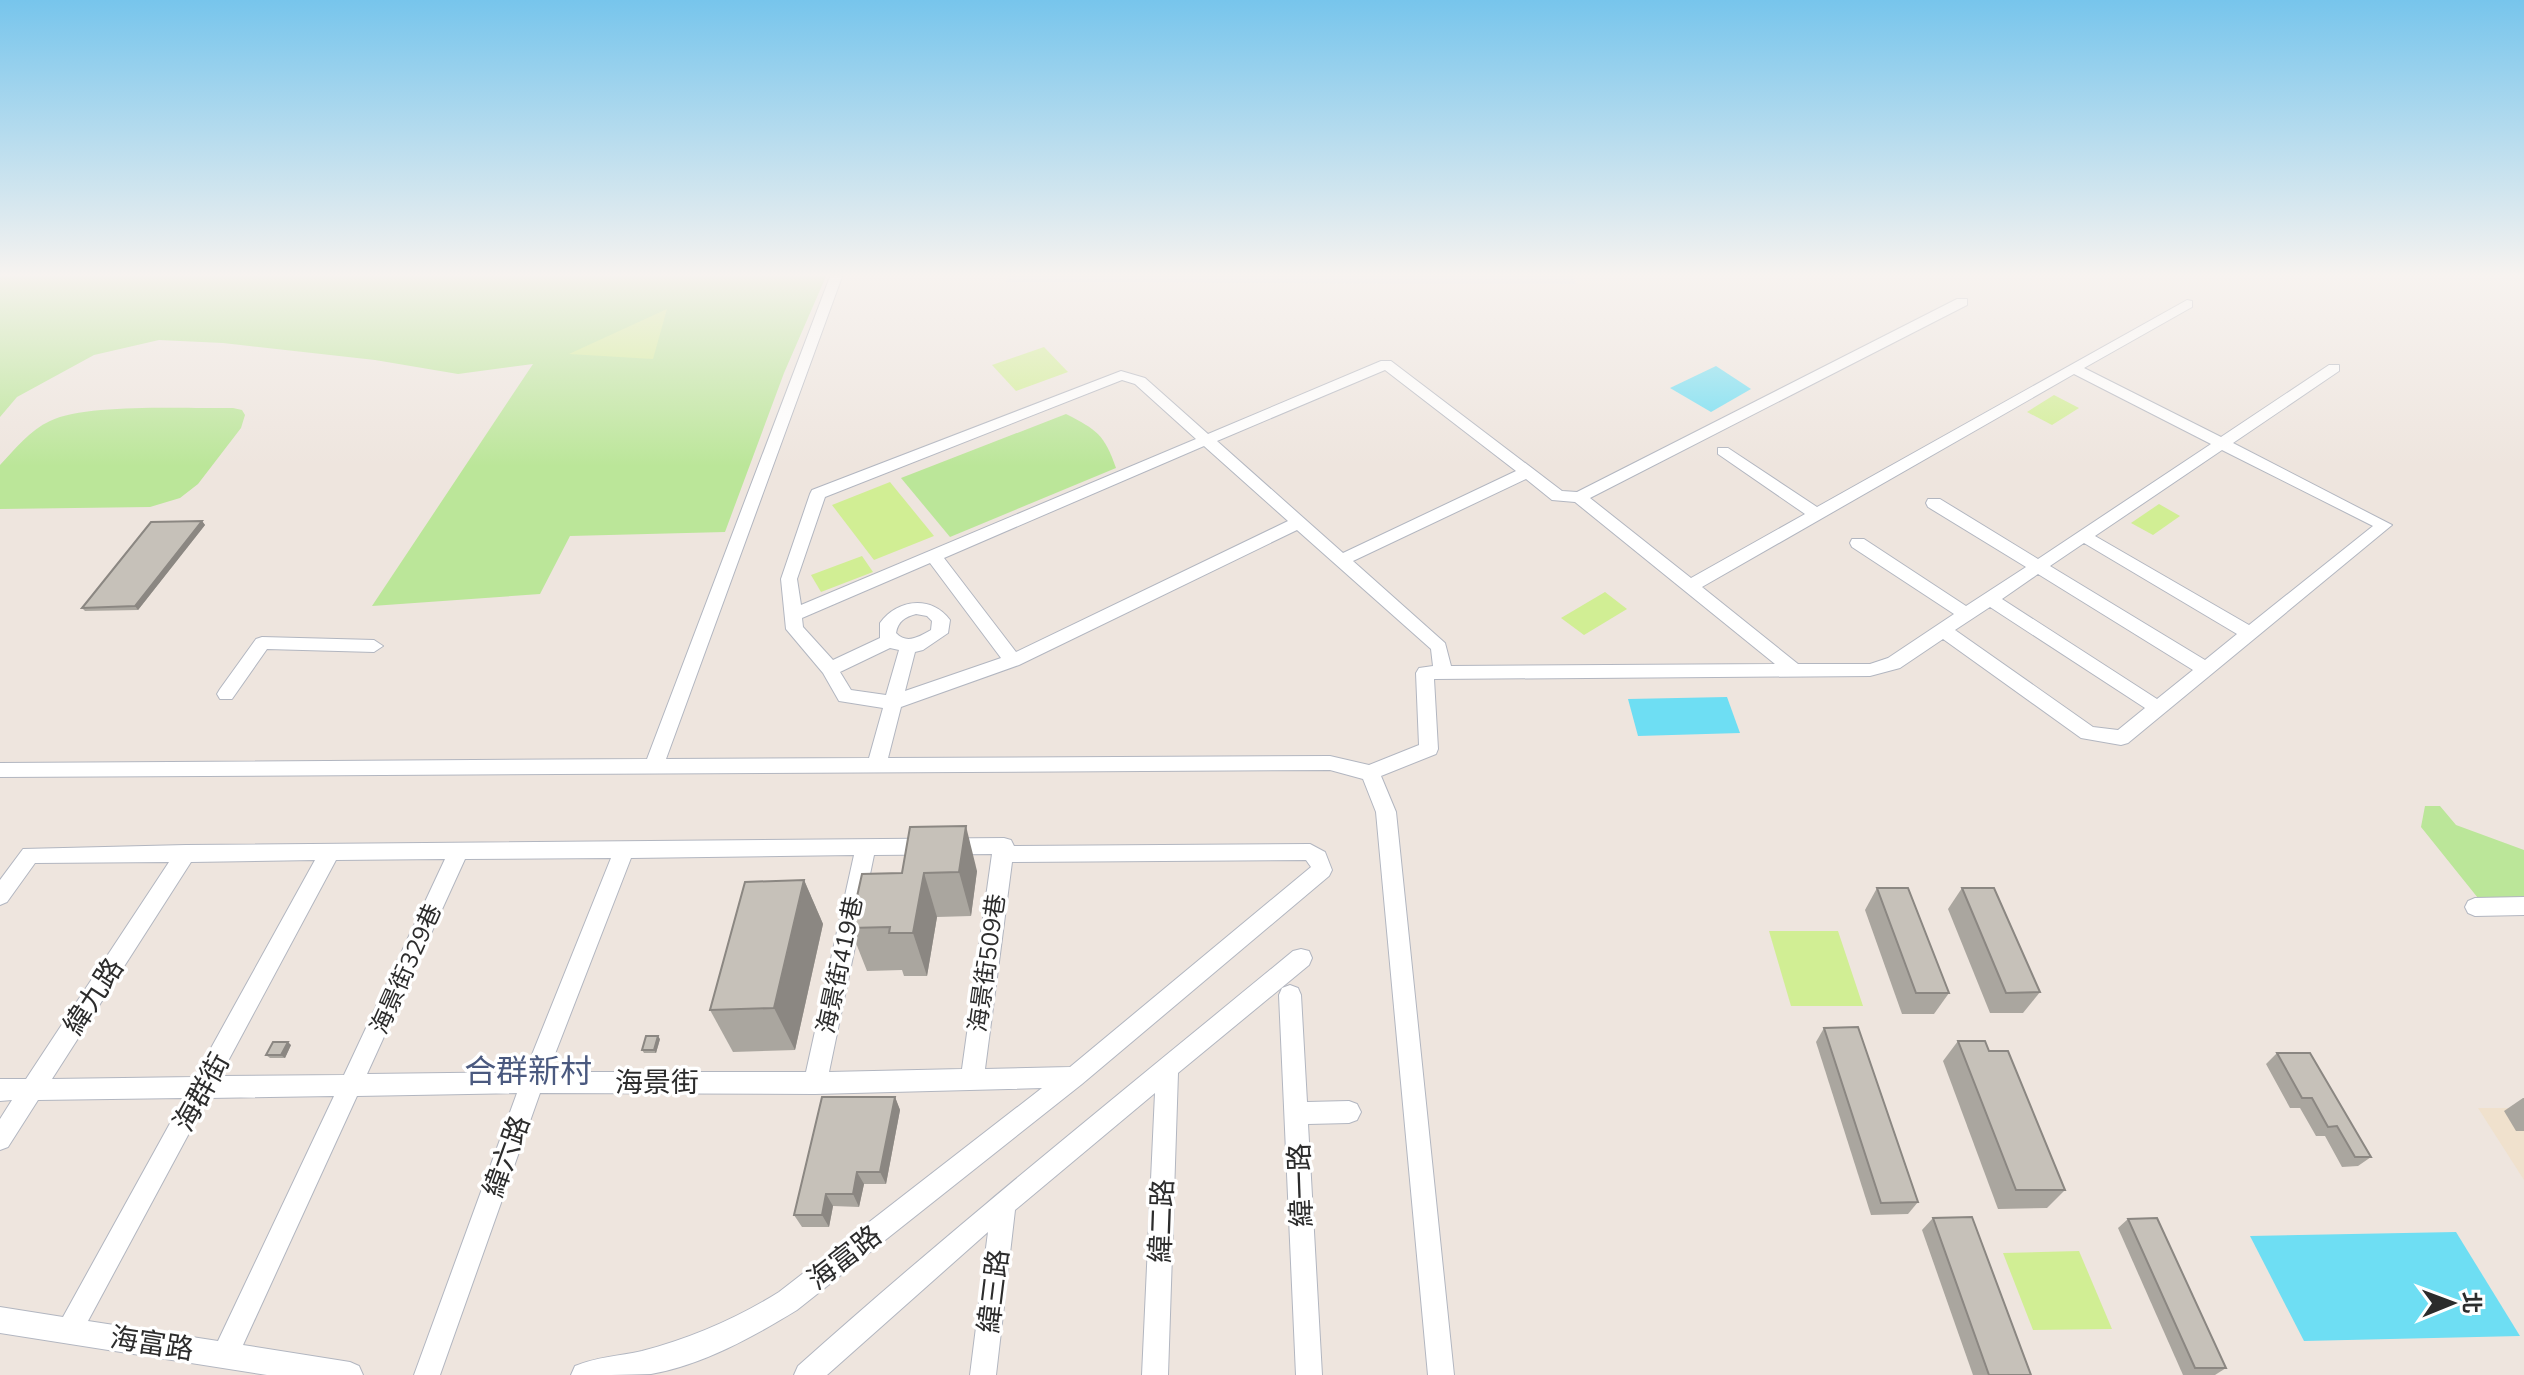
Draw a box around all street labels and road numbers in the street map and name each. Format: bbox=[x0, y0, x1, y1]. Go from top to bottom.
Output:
street label: 海景街509巷 bbox=[961, 892, 1013, 1034]
street label: 海景街419巷 bbox=[810, 894, 870, 1036]
street label: 海景街329巷 bbox=[363, 899, 449, 1039]
street label: 緯九路 bbox=[55, 951, 133, 1042]
street label: 海群街 bbox=[165, 1047, 239, 1138]
street label: 海景街 bbox=[615, 1064, 699, 1102]
street label: 緯六路 bbox=[475, 1110, 539, 1202]
street label: 緯一路 bbox=[1281, 1142, 1321, 1228]
street label: 緯二路 bbox=[1142, 1178, 1182, 1264]
street label: 海富路 bbox=[800, 1217, 889, 1299]
street label: 緯三路 bbox=[970, 1247, 1018, 1335]
street label: 海富路 bbox=[107, 1319, 196, 1369]

